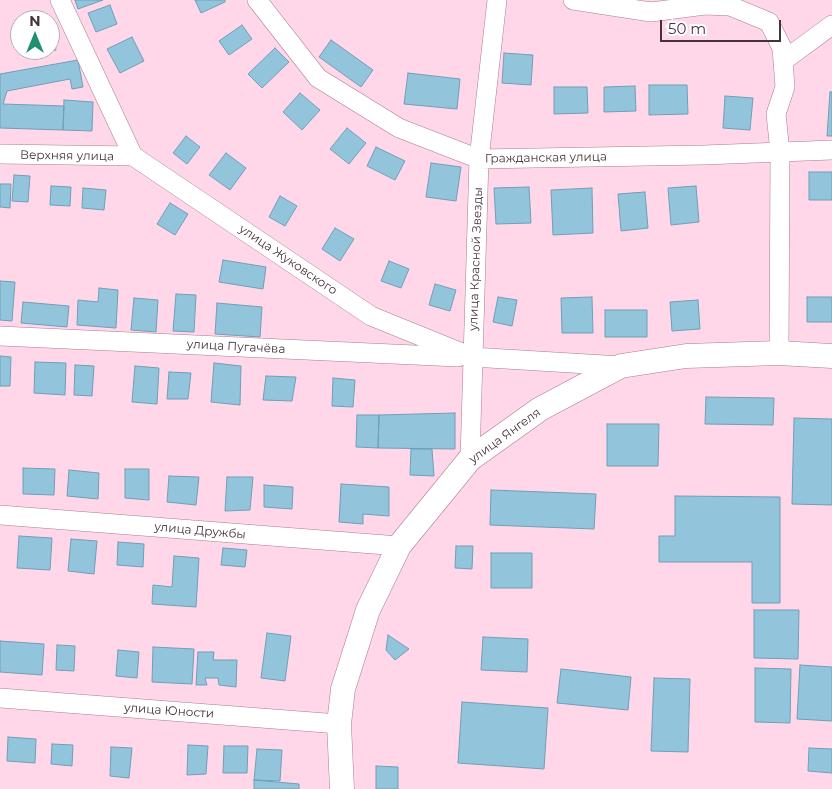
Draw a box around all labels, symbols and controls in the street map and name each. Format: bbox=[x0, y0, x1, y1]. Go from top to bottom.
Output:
north arrow bbox=[10, 10, 60, 60]
scale bar bbox=[662, 10, 783, 42]
text: N bbox=[29, 12, 41, 30]
text: 50 m bbox=[668, 19, 706, 38]
street label: Верхняя улица bbox=[20, 148, 114, 164]
street label: Гражданская улица bbox=[485, 150, 607, 166]
street label: улица Красной Звезды bbox=[466, 187, 486, 331]
street label: улица Жуковского bbox=[236, 222, 340, 298]
street label: улица Пугачёва bbox=[186, 337, 286, 357]
street label: улица Янгеля bbox=[466, 405, 544, 467]
street label: улица Дружбы bbox=[154, 520, 246, 542]
street label: улица Юности bbox=[124, 701, 214, 721]

